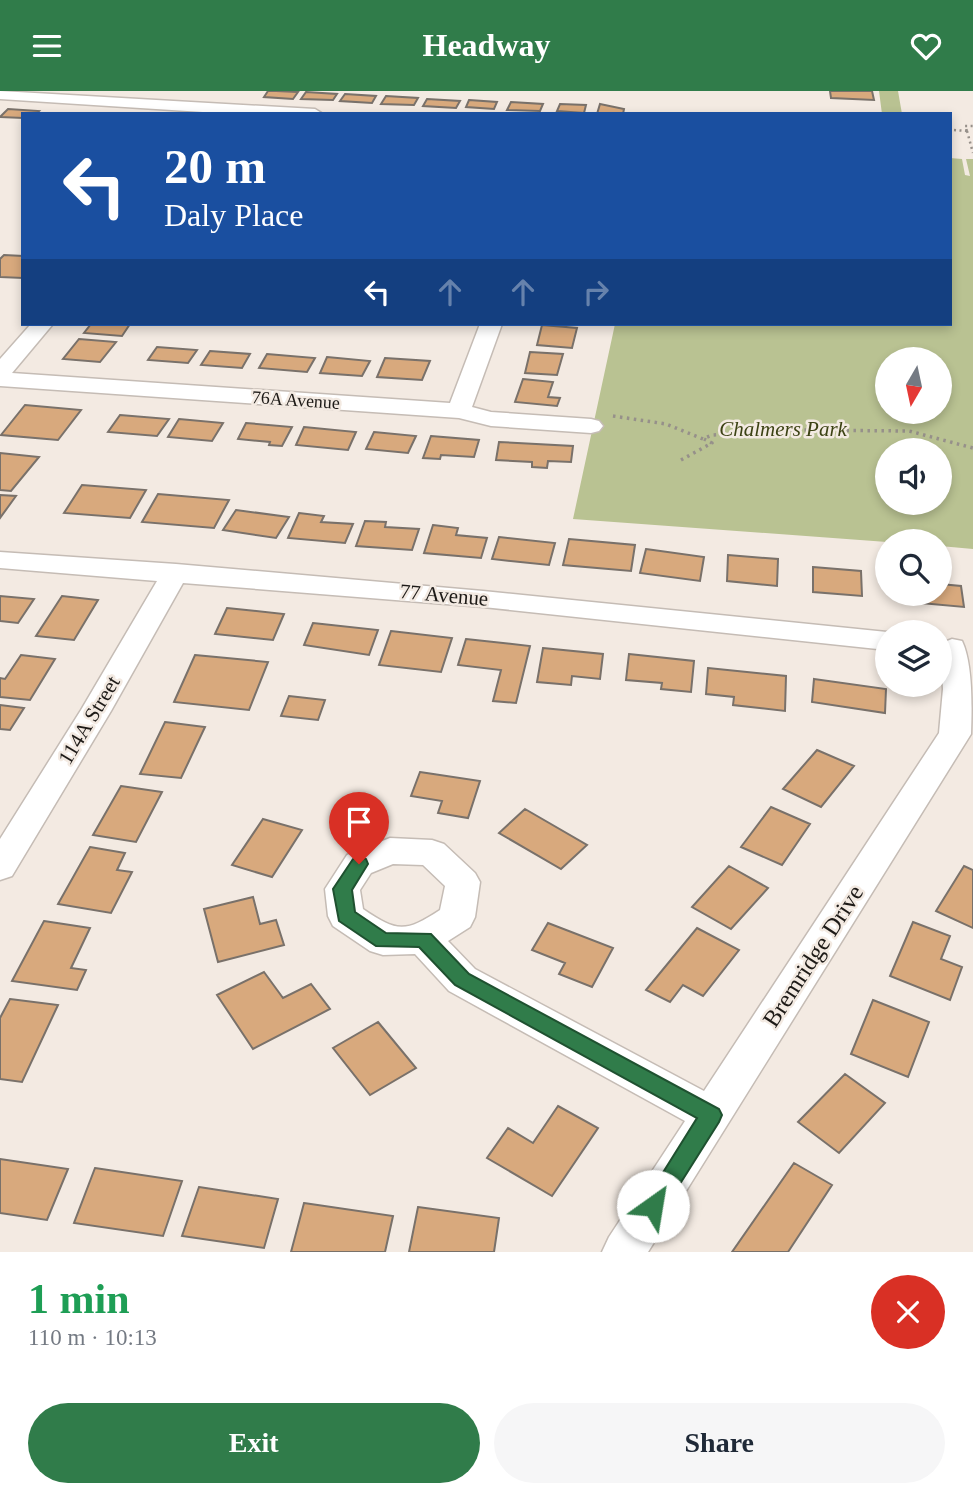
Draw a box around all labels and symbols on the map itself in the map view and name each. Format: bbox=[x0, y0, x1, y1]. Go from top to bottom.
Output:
north arrow bbox=[875, 347, 952, 423]
street label: 76A Avenue bbox=[251, 387, 341, 413]
park label: Chalmers Park bbox=[719, 417, 848, 441]
street label: 77 Avenue bbox=[399, 579, 489, 611]
street label: 114A Street bbox=[53, 671, 125, 769]
pin bbox=[329, 792, 389, 864]
street label: Bremridge Drive bbox=[758, 880, 868, 1032]
position arrow bbox=[616, 1169, 690, 1243]

